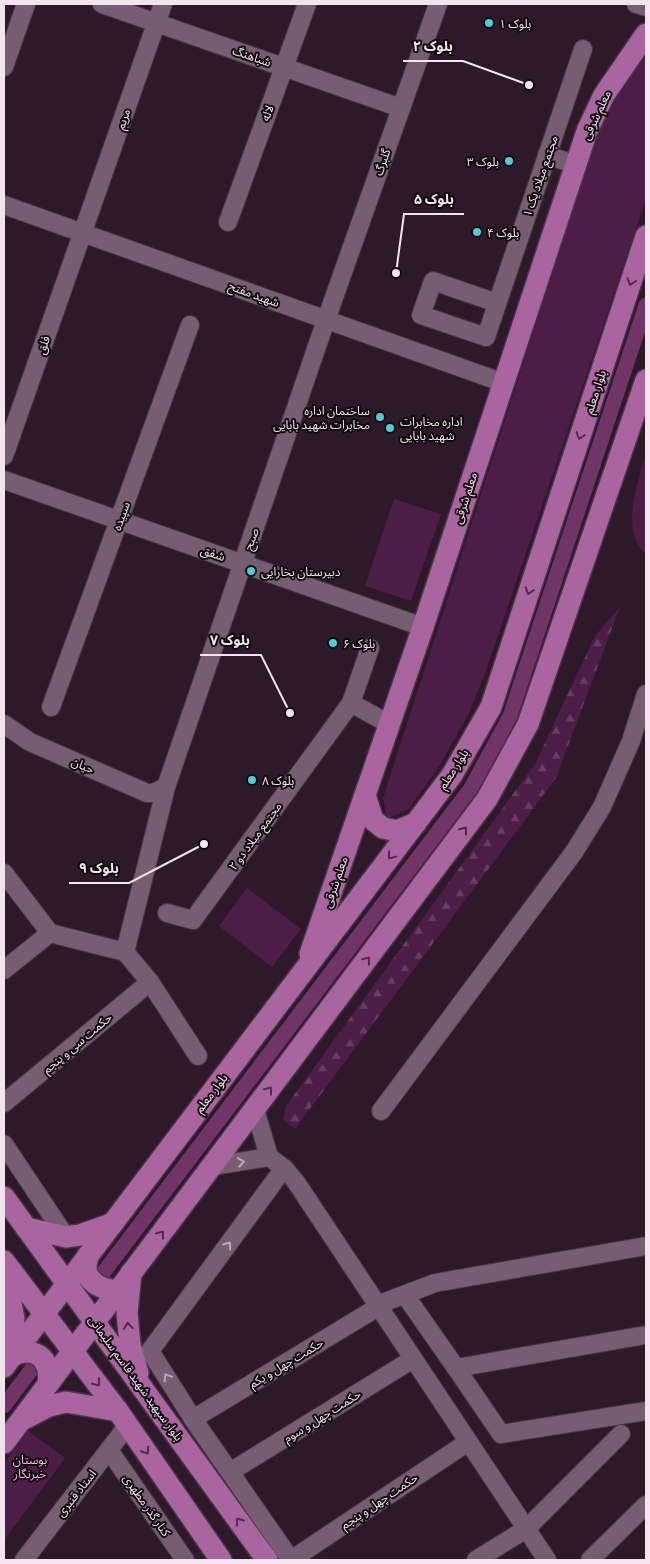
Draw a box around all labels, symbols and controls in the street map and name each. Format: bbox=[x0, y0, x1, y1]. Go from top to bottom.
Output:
place label: بلوک ۱ bbox=[499, 15, 531, 32]
marker: بلوک ۱ bbox=[483, 17, 495, 29]
callout: بلوک ۲ bbox=[403, 32, 463, 61]
text: بلوک ۲ bbox=[413, 36, 453, 55]
street label: شباهنگ bbox=[230, 41, 274, 71]
street label: معلم شرقی bbox=[577, 87, 616, 143]
street label: لاله bbox=[256, 103, 278, 123]
street label: مریم bbox=[112, 106, 135, 132]
street label: مجتمع میلاد یک ۱ bbox=[518, 133, 563, 219]
street label: گلبرگ bbox=[369, 145, 395, 178]
place label: بلوک ۳ bbox=[467, 153, 499, 170]
marker: بلوک ۳ bbox=[503, 155, 515, 167]
callout: بلوک ۵ bbox=[404, 185, 464, 214]
text: بلوک ۵ bbox=[414, 189, 454, 208]
place label: بلوک ۴ bbox=[487, 224, 519, 241]
marker: بلوک ۴ bbox=[471, 226, 483, 238]
street label: شهید مفتح bbox=[226, 277, 282, 312]
one-way arrow bbox=[627, 277, 637, 286]
street label: فلق bbox=[32, 333, 54, 357]
street label: بلوار معلم bbox=[580, 368, 611, 416]
place label: ساختمان اداره مخابرات شهید بابایی bbox=[273, 402, 370, 433]
marker: ساختمان اداره مخابرات شهید بابایی bbox=[374, 411, 386, 423]
place label: اداره مخابرات شهید بابایی bbox=[400, 413, 463, 444]
marker: اداره مخابرات شهید بابایی bbox=[384, 422, 396, 434]
one-way arrow bbox=[576, 432, 586, 440]
street label: معلم شرقی bbox=[449, 470, 482, 526]
street label: سپیده bbox=[108, 499, 134, 533]
street label: صبح bbox=[239, 525, 264, 553]
street label: شفق bbox=[198, 541, 228, 565]
place label: دبیرستان بخارایی bbox=[261, 563, 341, 580]
marker: دبیرستان بخارایی bbox=[245, 565, 257, 577]
one-way arrow bbox=[525, 586, 535, 594]
callout: بلوک ۷ bbox=[200, 626, 261, 655]
text: بلوک ۷ bbox=[210, 630, 250, 649]
place label: بلوک ۶ bbox=[343, 635, 375, 652]
marker: بلوک ۶ bbox=[327, 637, 339, 649]
street label: بلوار معلم bbox=[434, 745, 473, 793]
street label: حیان bbox=[69, 753, 97, 777]
place label: بلوک ۸ bbox=[262, 772, 294, 789]
marker: بلوک ۸ bbox=[246, 774, 258, 786]
street label: مجتمع میلاد دو ۲ bbox=[224, 798, 286, 874]
one-way arrow bbox=[458, 826, 467, 836]
one-way arrow bbox=[388, 850, 397, 860]
callout: بلوک ۹ bbox=[69, 854, 129, 883]
street label: معلم شرقی bbox=[318, 854, 353, 910]
text: بلوک ۹ bbox=[79, 858, 119, 877]
one-way arrow bbox=[361, 956, 370, 966]
street label: حکمت سی و پنجم bbox=[39, 1009, 116, 1078]
street label: بلوار معلم bbox=[191, 1070, 232, 1117]
one-way arrow bbox=[264, 1087, 272, 1096]
one-way arrow bbox=[237, 1157, 245, 1167]
one-way arrow bbox=[155, 1231, 163, 1240]
one-way arrow bbox=[222, 1242, 230, 1251]
street label: بلوار سپهبد شهید قاسم سلیمانی bbox=[84, 1312, 187, 1445]
one-way arrow bbox=[123, 1322, 134, 1330]
street label: حکمت چهل و یکم bbox=[246, 1334, 327, 1393]
one-way arrow bbox=[164, 1374, 173, 1383]
one-way arrow bbox=[91, 1377, 100, 1387]
street label: حکمت چهل و سوم bbox=[280, 1385, 365, 1448]
one-way arrow bbox=[140, 1446, 149, 1455]
park label: بوستان خبرنگار bbox=[13, 1451, 47, 1482]
street label: استاد قنبری bbox=[52, 1466, 100, 1520]
street label: حکمت چهل و پنجم bbox=[337, 1469, 422, 1534]
street label: کنار گذر مطهری bbox=[119, 1471, 175, 1540]
one-way arrow bbox=[236, 1517, 245, 1526]

